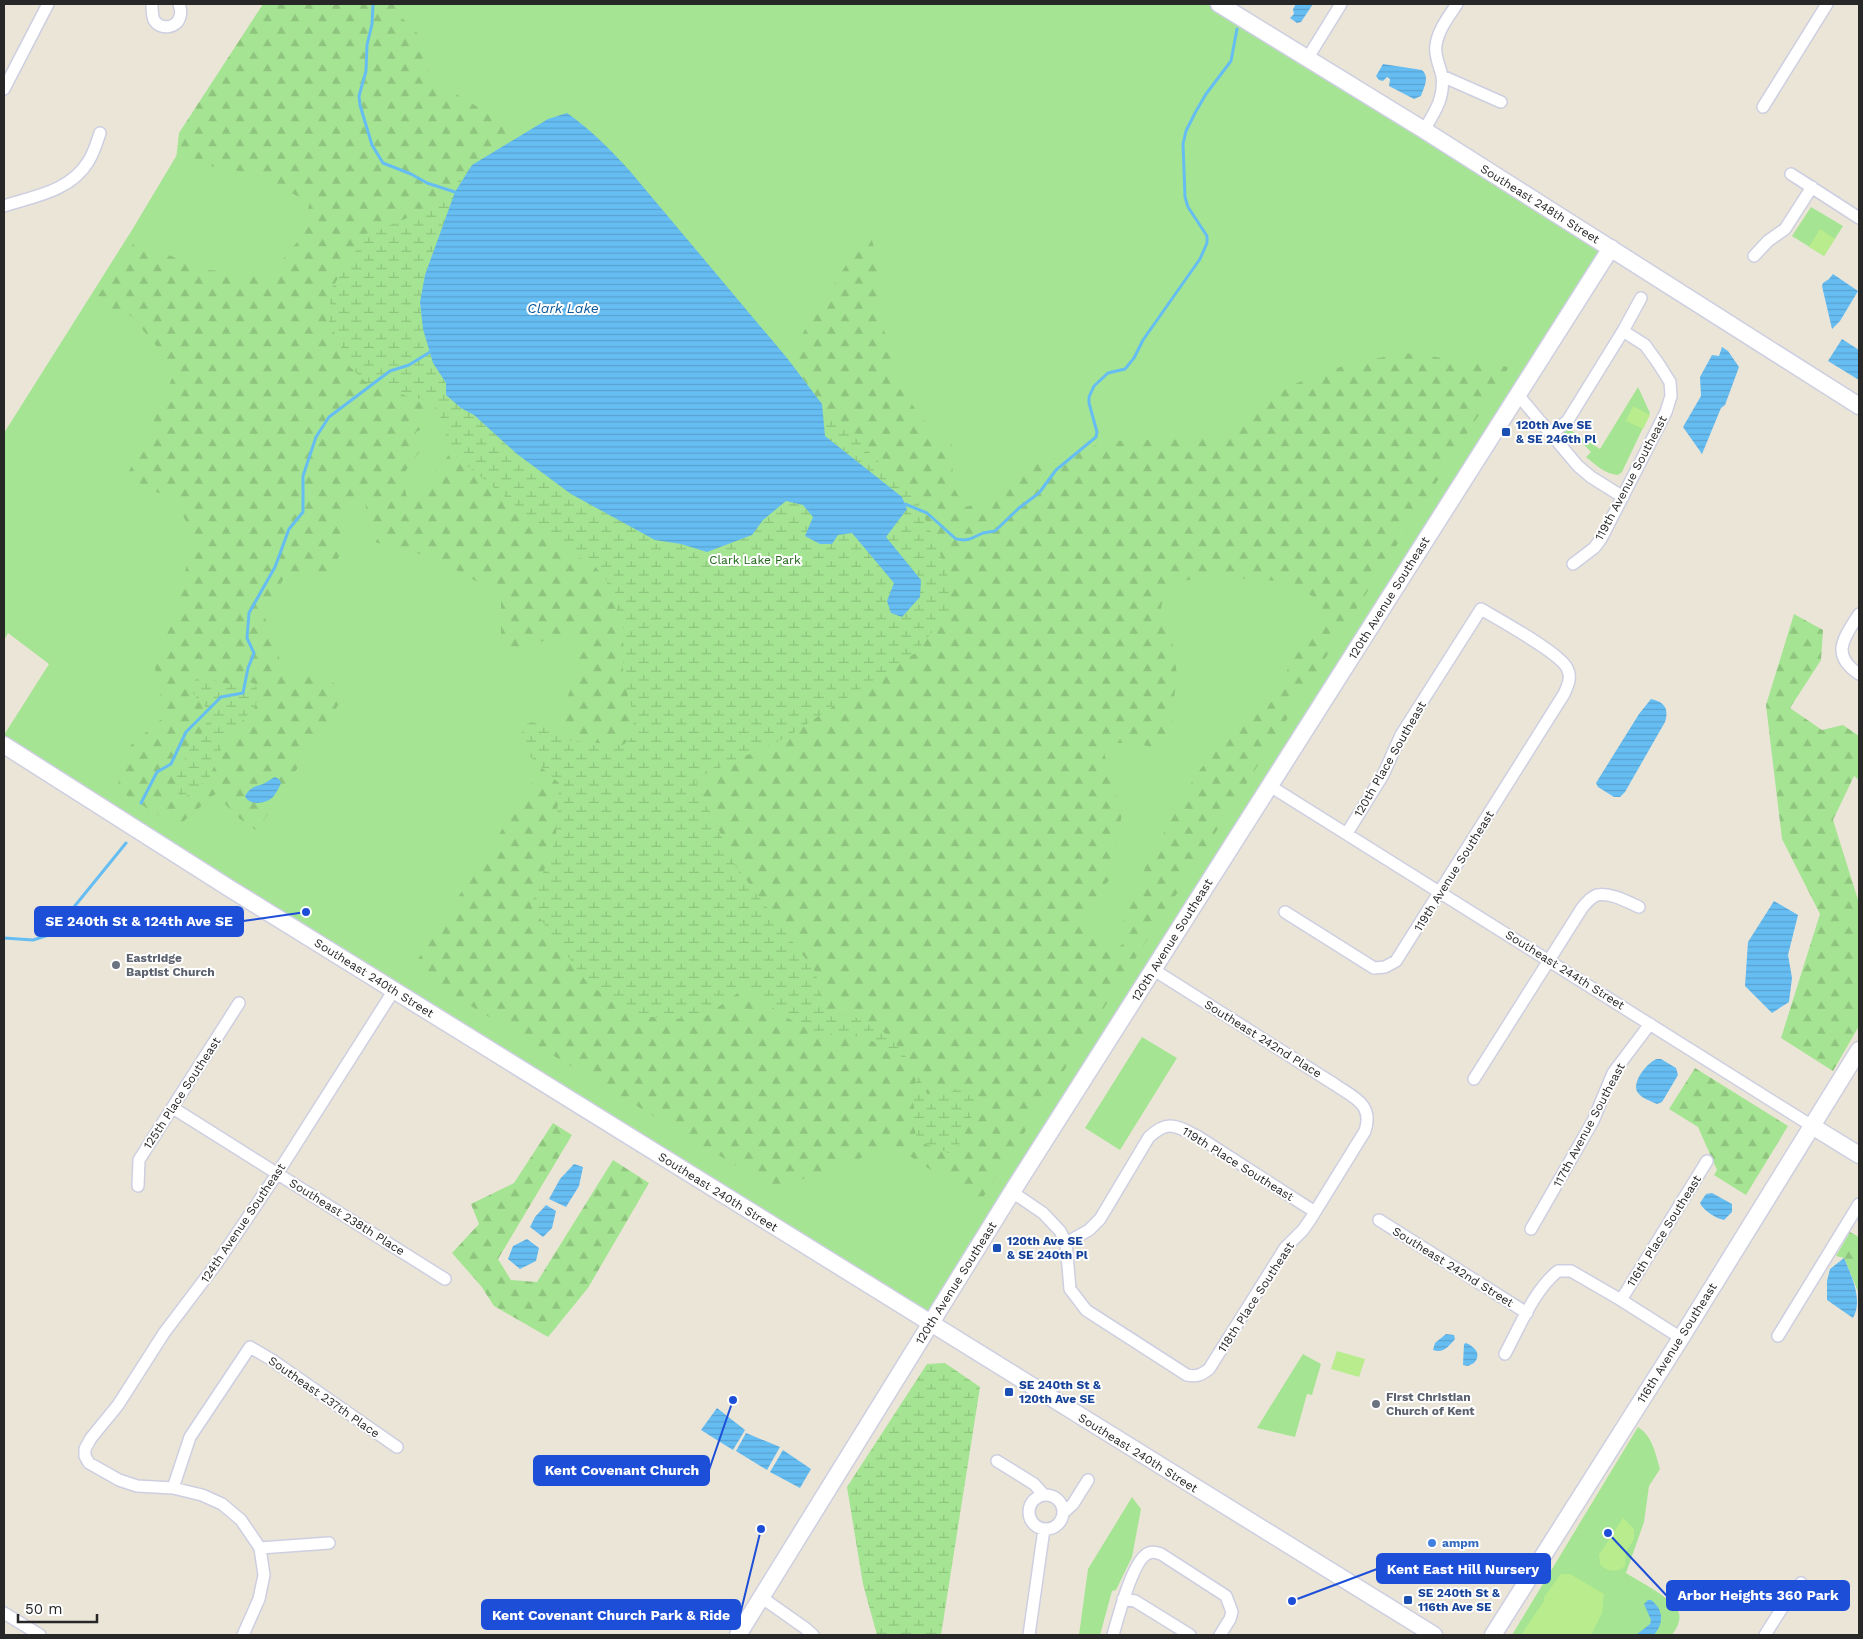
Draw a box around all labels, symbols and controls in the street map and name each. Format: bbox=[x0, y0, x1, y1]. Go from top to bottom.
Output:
street label: Southeast 248th Street bbox=[1478, 162, 1602, 246]
water label: Clark Lake bbox=[527, 300, 599, 316]
street label: 119th Avenue Southeast bbox=[1592, 413, 1670, 543]
place label: 120th Ave SE & SE 246th Pl bbox=[1516, 418, 1596, 446]
marker: 120th Ave SE & SE 246th Pl bbox=[1500, 426, 1512, 438]
street label: 120th Avenue Southeast bbox=[1346, 534, 1432, 662]
park label: Clark Lake Park bbox=[709, 553, 801, 567]
street label: 120th Place Southeast bbox=[1351, 699, 1429, 819]
street label: 119th Avenue Southeast bbox=[1411, 808, 1497, 934]
street label: 120th Avenue Southeast bbox=[1129, 876, 1215, 1004]
callout: SE 240th St & 124th Ave SE bbox=[35, 907, 243, 936]
text: SE 240th St & 124th Ave SE bbox=[45, 913, 233, 929]
street label: Southeast 244th Street bbox=[1503, 928, 1627, 1012]
street label: Southeast 240th Street bbox=[312, 935, 436, 1021]
place label: Eastridge Baptist Church bbox=[126, 951, 215, 979]
marker: Eastridge Baptist Church bbox=[110, 959, 122, 971]
street label: Southeast 242nd Place bbox=[1202, 997, 1324, 1081]
street label: 125th Place Southeast bbox=[141, 1034, 223, 1152]
street label: 117th Avenue Southeast bbox=[1550, 1061, 1628, 1189]
street label: 119th Place Southeast bbox=[1180, 1124, 1296, 1204]
street label: Southeast 240th Street bbox=[656, 1149, 780, 1235]
street label: 124th Avenue Southeast bbox=[198, 1161, 288, 1285]
street label: 116th Place Southeast bbox=[1624, 1173, 1704, 1289]
street label: Southeast 238th Place bbox=[287, 1176, 407, 1258]
street label: 120th Avenue Southeast bbox=[913, 1219, 999, 1347]
street label: Southeast 242nd Street bbox=[1390, 1224, 1516, 1310]
place label: 120th Ave SE & SE 240th Pl bbox=[1007, 1234, 1088, 1262]
street label: 118th Place Southeast bbox=[1215, 1239, 1297, 1355]
marker: 120th Ave SE & SE 240th Pl bbox=[991, 1242, 1003, 1254]
street label: 116th Avenue Southeast bbox=[1634, 1280, 1720, 1406]
street label: Southeast 237th Place bbox=[266, 1353, 382, 1441]
place label: SE 240th St & 120th Ave SE bbox=[1019, 1378, 1101, 1406]
marker: SE 240th St & 120th Ave SE bbox=[1003, 1386, 1015, 1398]
place label: First Christian Church of Kent bbox=[1386, 1390, 1475, 1418]
marker: First Christian Church of Kent bbox=[1370, 1398, 1382, 1410]
street label: Southeast 240th Street bbox=[1076, 1410, 1200, 1496]
callout: Kent Covenant Church bbox=[534, 1456, 709, 1485]
text: Kent Covenant Church bbox=[545, 1462, 699, 1478]
place label: ampm bbox=[1442, 1536, 1479, 1550]
marker: ampm bbox=[1426, 1537, 1438, 1549]
callout: Kent East Hill Nursery bbox=[1377, 1554, 1550, 1583]
text: Kent East Hill Nursery bbox=[1387, 1561, 1539, 1577]
callout: Arbor Heights 360 Park bbox=[1667, 1581, 1849, 1610]
place label: SE 240th St & 116th Ave SE bbox=[1418, 1586, 1500, 1614]
text: Arbor Heights 360 Park bbox=[1677, 1587, 1839, 1603]
scale bar bbox=[18, 1592, 96, 1624]
marker: SE 240th St & 116th Ave SE bbox=[1402, 1594, 1414, 1606]
text: 50 m bbox=[25, 1600, 62, 1618]
callout: Kent Covenant Church Park & Ride bbox=[482, 1600, 740, 1629]
text: Kent Covenant Church Park & Ride bbox=[492, 1607, 730, 1623]

